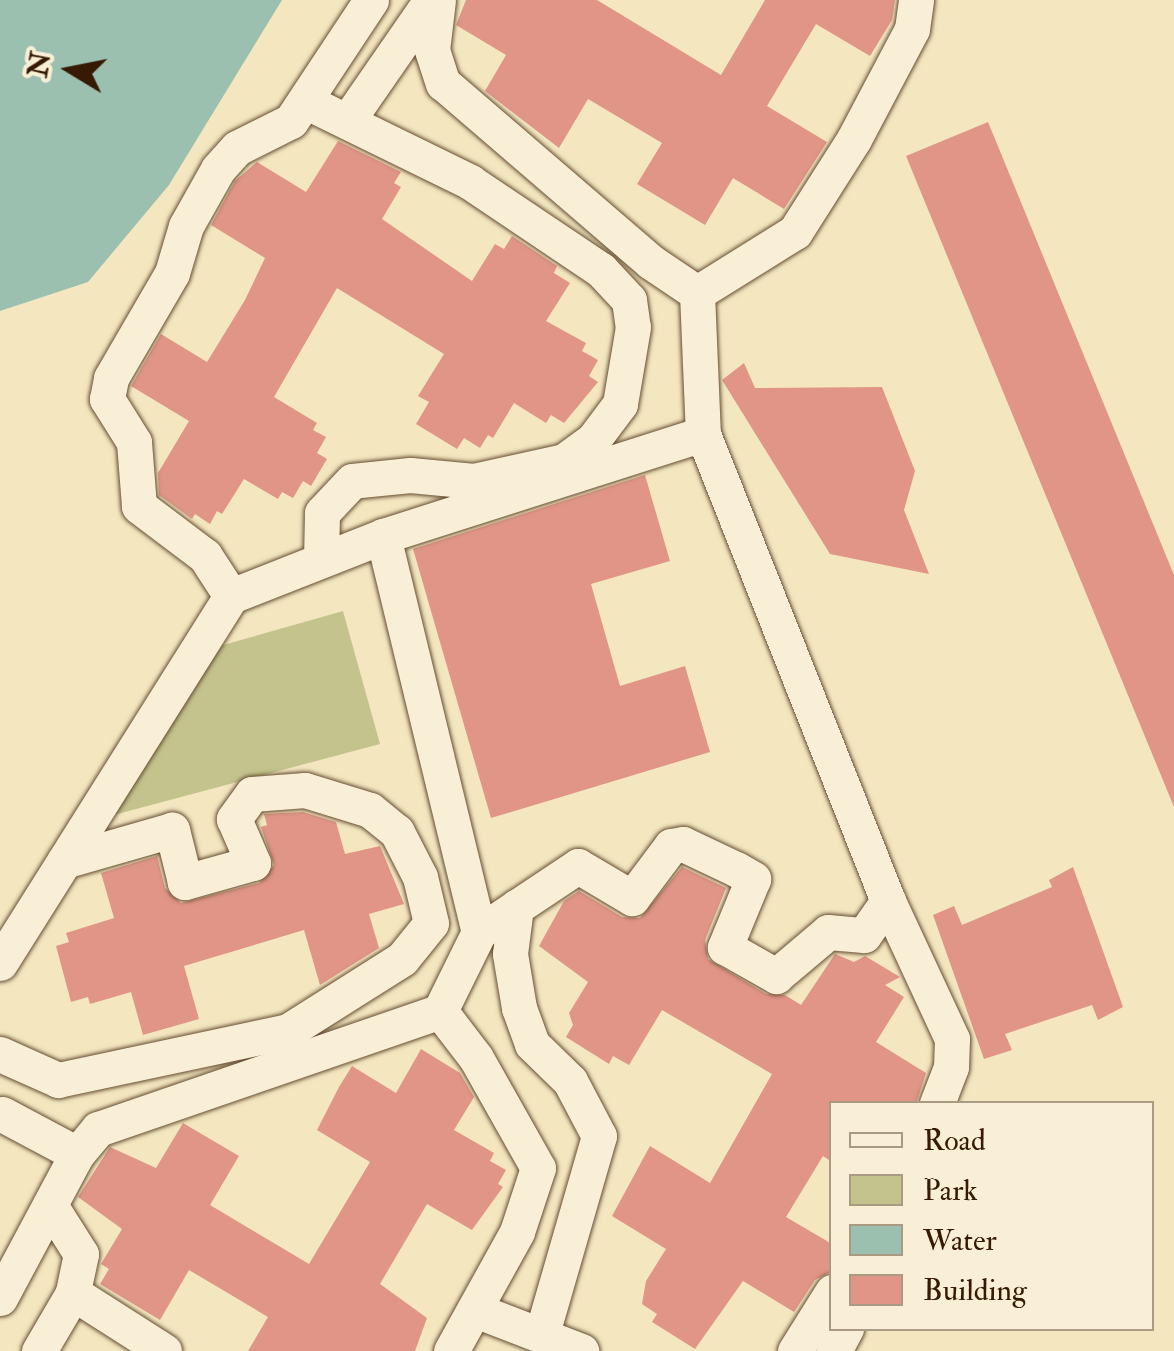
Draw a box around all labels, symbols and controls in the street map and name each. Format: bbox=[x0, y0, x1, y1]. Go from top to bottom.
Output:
north arrow bbox=[20, 20, 120, 120]
text: N bbox=[21, 49, 59, 80]
legend bbox=[829, 1101, 1154, 1331]
text: Road bbox=[923, 1122, 986, 1159]
text: Park bbox=[923, 1172, 978, 1209]
text: Water bbox=[923, 1222, 997, 1259]
text: Building bbox=[923, 1272, 1027, 1309]

